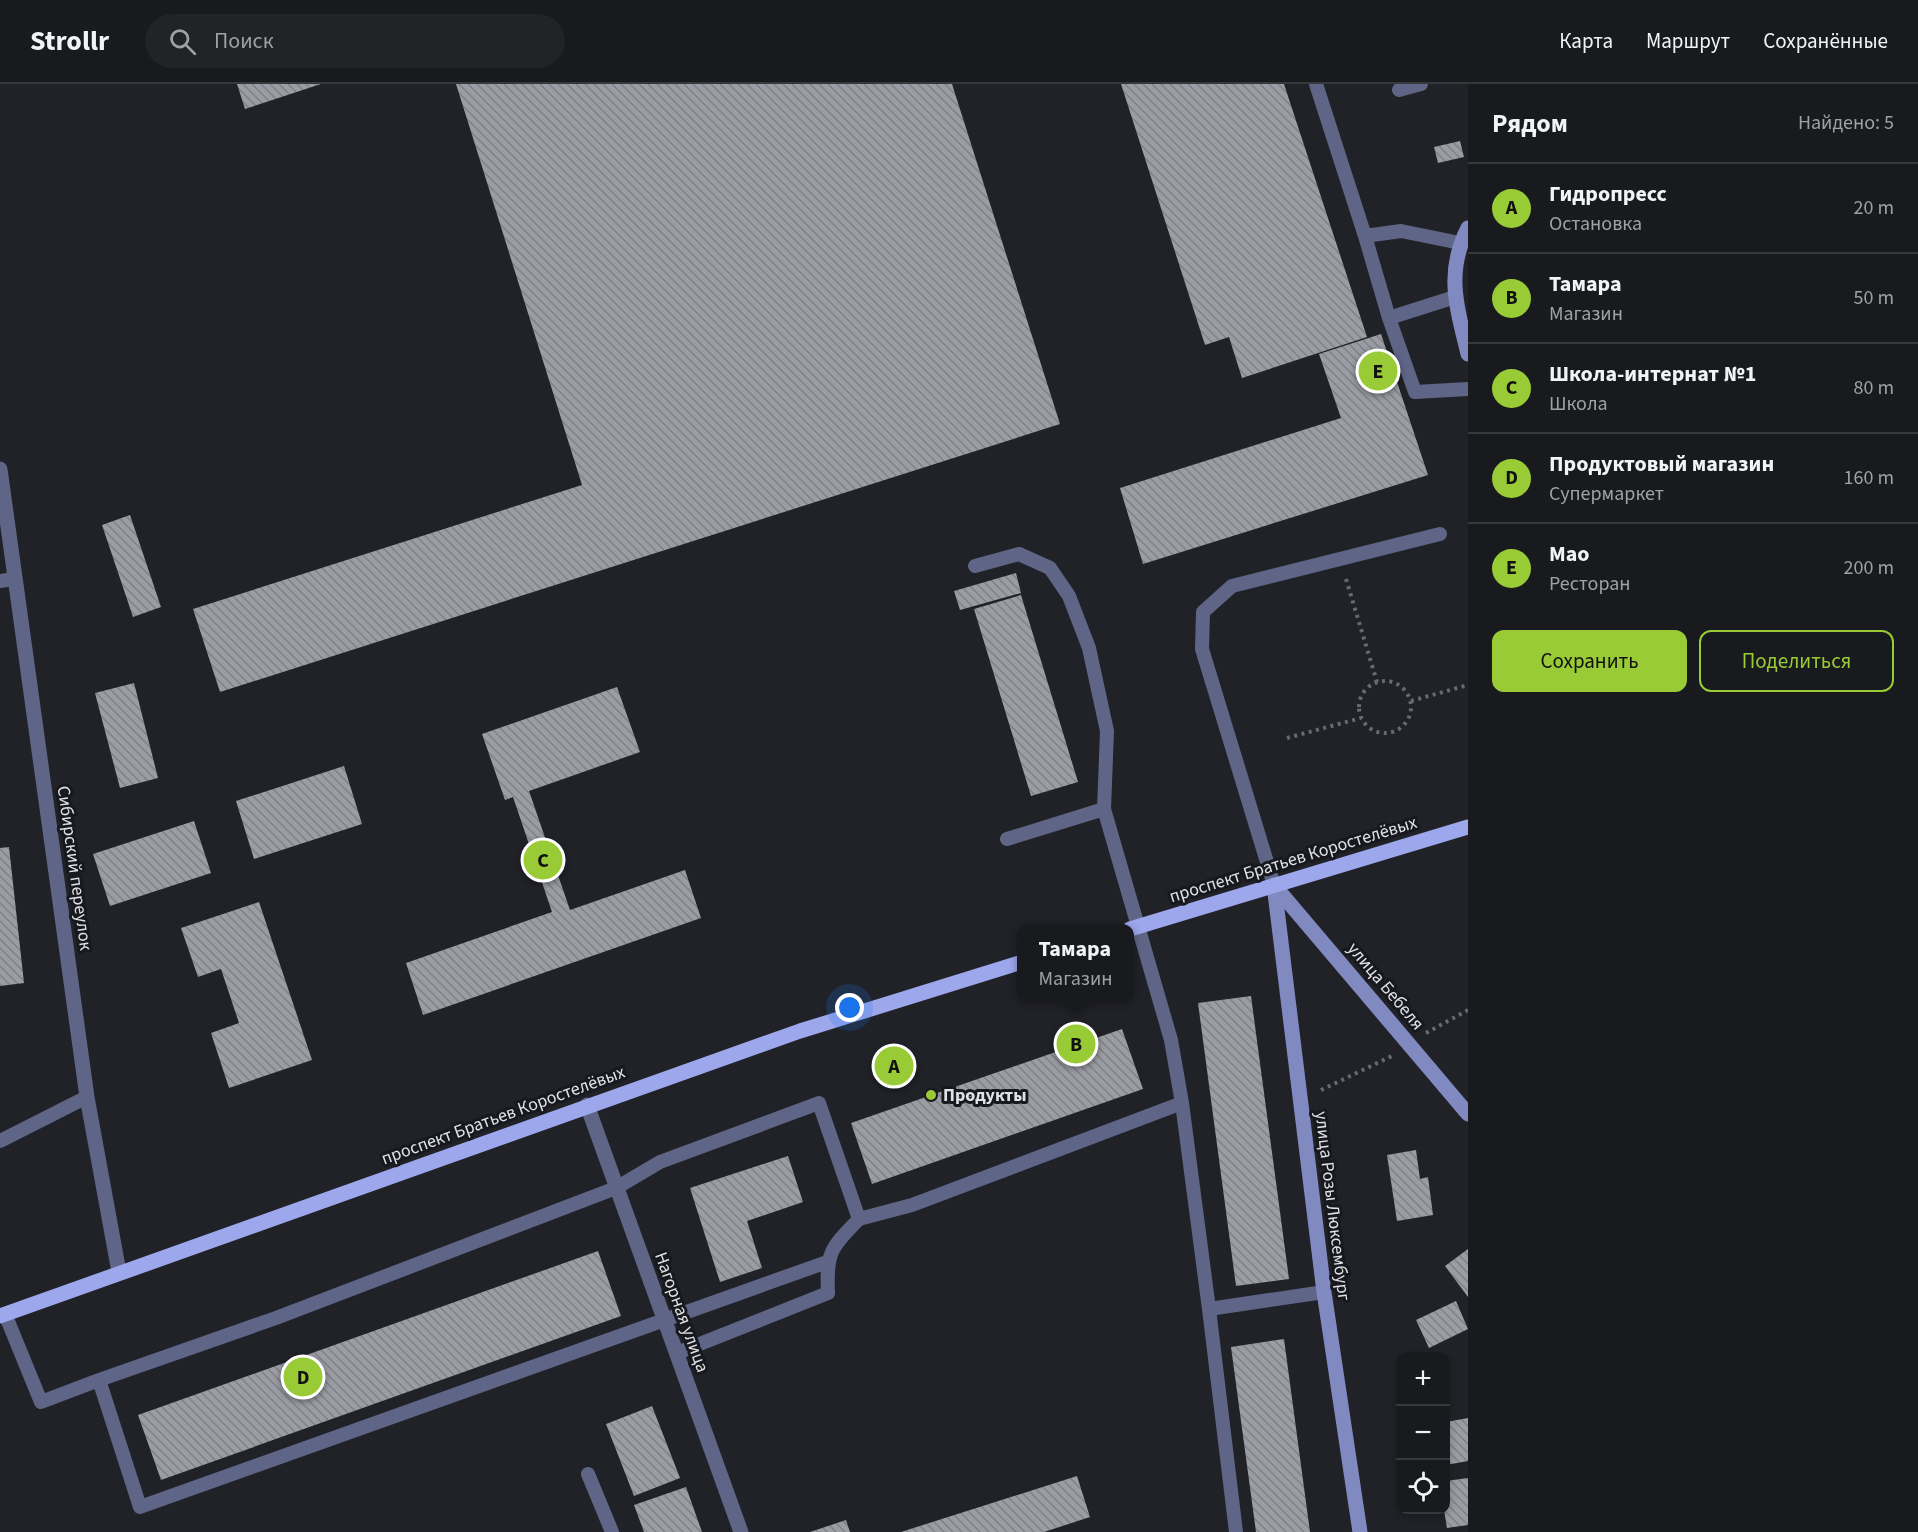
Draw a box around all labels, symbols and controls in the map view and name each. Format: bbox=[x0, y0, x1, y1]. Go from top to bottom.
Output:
search box bbox=[145, 14, 565, 68]
text: Strollr bbox=[30, 21, 109, 61]
icon: search bbox=[166, 25, 199, 58]
text: Поиск bbox=[214, 25, 274, 57]
text: Карта bbox=[1559, 26, 1613, 56]
text: Маршрут bbox=[1646, 26, 1730, 56]
text: Сохранённые bbox=[1763, 26, 1888, 56]
text: Рядом bbox=[1492, 105, 1568, 142]
text: Найдено: 5 bbox=[1798, 109, 1894, 137]
text: Гидропресс bbox=[1549, 178, 1667, 210]
text: A bbox=[1506, 194, 1517, 222]
text: 20 m bbox=[1854, 194, 1894, 222]
text: Остановка bbox=[1549, 210, 1642, 238]
text: Тамара bbox=[1549, 268, 1622, 300]
text: B bbox=[1505, 284, 1518, 312]
text: 50 m bbox=[1854, 284, 1894, 312]
text: Магазин bbox=[1549, 300, 1623, 328]
pin: E bbox=[1358, 348, 1398, 394]
text: Школа-интернат №1 bbox=[1549, 358, 1756, 390]
text: C bbox=[1506, 374, 1517, 402]
text: 80 m bbox=[1854, 374, 1894, 402]
text: Школа bbox=[1549, 390, 1608, 418]
text: Продуктовый магазин bbox=[1549, 448, 1774, 480]
text: D bbox=[1505, 464, 1518, 492]
text: 160 m bbox=[1844, 464, 1894, 492]
text: Супермаркет bbox=[1549, 480, 1664, 508]
text: Мао bbox=[1549, 538, 1590, 570]
text: E bbox=[1506, 554, 1517, 582]
text: 200 m bbox=[1844, 554, 1894, 582]
text: Ресторан bbox=[1549, 570, 1631, 598]
button: Сохранить bbox=[1492, 630, 1687, 692]
button: Поделиться bbox=[1699, 630, 1894, 692]
street label: Сибирский переулок bbox=[51, 784, 98, 952]
street label: проспект Братьев Коростелёвых bbox=[1166, 810, 1420, 909]
pin: C bbox=[524, 838, 562, 882]
popup bbox=[1017, 924, 1134, 1002]
text: Тамара bbox=[1039, 933, 1111, 965]
street label: улица Бебеля bbox=[1341, 937, 1430, 1036]
text: Магазин bbox=[1039, 965, 1112, 993]
your location bbox=[835, 993, 864, 1022]
pin: B bbox=[1056, 1022, 1096, 1066]
pin: A bbox=[874, 1044, 914, 1088]
street label: проспект Братьев Коростелёвых bbox=[378, 1060, 628, 1171]
place label: Продукты bbox=[943, 1083, 1027, 1108]
marker: Продукты bbox=[924, 1088, 938, 1102]
street label: улица Розы Люксембург bbox=[1308, 1110, 1357, 1302]
street label: Нагорная улица bbox=[648, 1248, 715, 1376]
map controls bbox=[1396, 1352, 1450, 1514]
button: + bbox=[1396, 1352, 1450, 1406]
pin: D bbox=[284, 1354, 322, 1400]
button: − bbox=[1396, 1406, 1450, 1460]
button: locate bbox=[1396, 1460, 1450, 1514]

